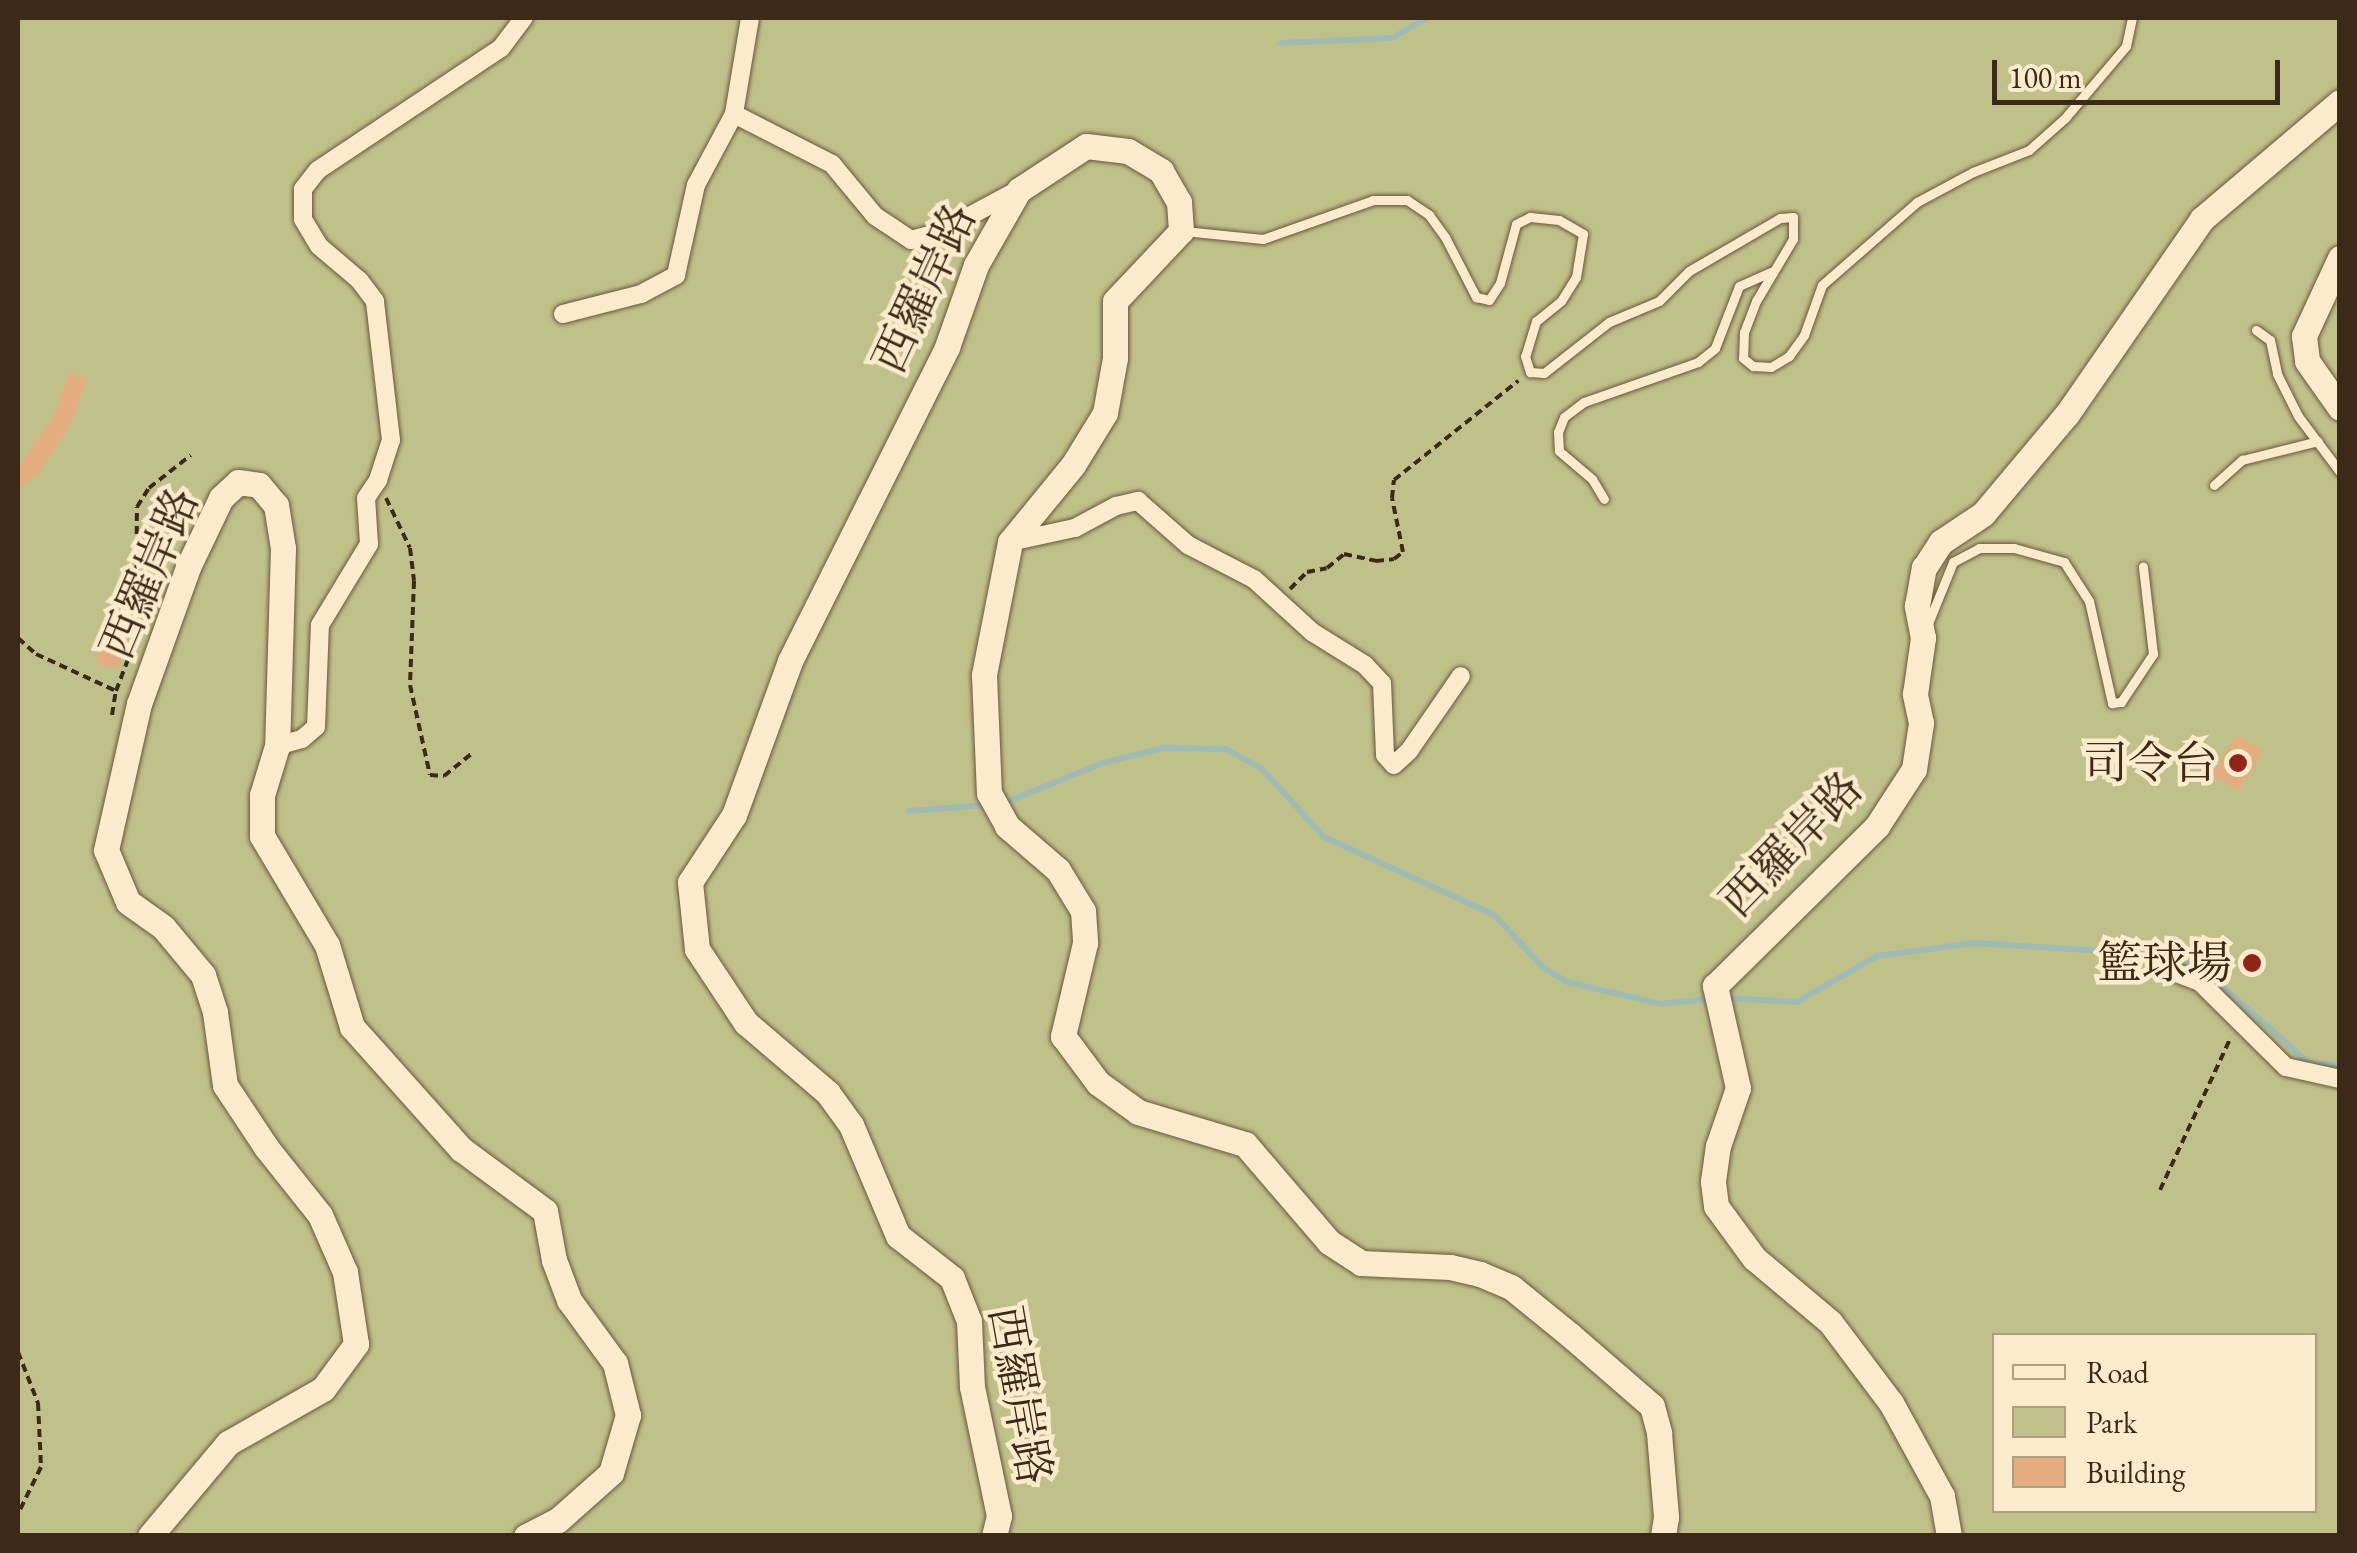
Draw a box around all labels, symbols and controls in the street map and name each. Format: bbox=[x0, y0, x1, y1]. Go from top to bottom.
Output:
scale bar bbox=[1997, 40, 2284, 102]
text: 100 m bbox=[2009, 58, 2082, 97]
street label: 西羅岸路 bbox=[861, 195, 987, 381]
street label: 西羅岸路 bbox=[89, 480, 209, 666]
place label: 司令台 bbox=[2083, 736, 2218, 790]
marker: 司令台 bbox=[2227, 752, 2249, 774]
street label: 西羅岸路 bbox=[1709, 761, 1873, 927]
place label: 籃球場 bbox=[2097, 936, 2232, 990]
marker: 籃球場 bbox=[2241, 952, 2263, 974]
street label: 西羅岸路 bbox=[978, 1302, 1062, 1488]
legend bbox=[1992, 1333, 2317, 1513]
text: Road bbox=[2086, 1353, 2149, 1392]
text: Park bbox=[2086, 1403, 2137, 1442]
text: Building bbox=[2086, 1453, 2185, 1492]

